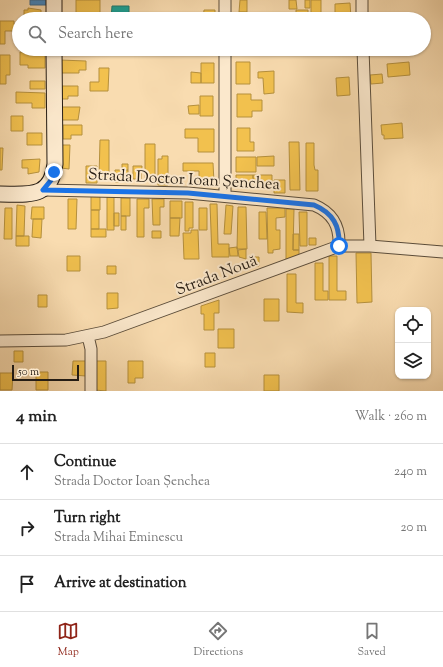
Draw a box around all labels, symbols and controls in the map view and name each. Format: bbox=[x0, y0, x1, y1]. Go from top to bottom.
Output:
search box bbox=[12, 12, 431, 56]
icon: search bbox=[26, 23, 48, 45]
text: Search here bbox=[58, 24, 133, 45]
route end bbox=[45, 163, 63, 181]
street label: Strada Doctor Ioan Șenchea bbox=[87, 164, 281, 197]
route start bbox=[330, 237, 348, 255]
street label: Strada Nouă bbox=[173, 250, 262, 302]
map controls bbox=[395, 307, 431, 379]
button: locate bbox=[395, 307, 431, 343]
button: layers bbox=[395, 343, 431, 379]
scale bar bbox=[12, 363, 79, 382]
text: 50 m bbox=[18, 364, 39, 380]
text: 4 min bbox=[16, 405, 57, 429]
text: Walk · 260 m bbox=[355, 408, 427, 426]
text: Continue bbox=[54, 452, 116, 473]
icon: ahead bbox=[16, 461, 38, 483]
text: 240 m bbox=[394, 463, 427, 481]
text: Strada Doctor Ioan Șenchea bbox=[54, 473, 210, 491]
text: Turn right bbox=[54, 508, 120, 529]
icon: right bbox=[16, 517, 38, 539]
text: 20 m bbox=[401, 519, 427, 537]
text: Strada Mihai Eminescu bbox=[54, 529, 183, 547]
icon: arrive bbox=[16, 573, 38, 595]
text: Arrive at destination bbox=[54, 573, 187, 594]
tab: Map bbox=[57, 620, 79, 660]
tab: Directions bbox=[194, 620, 243, 660]
tab: Saved bbox=[358, 620, 386, 660]

